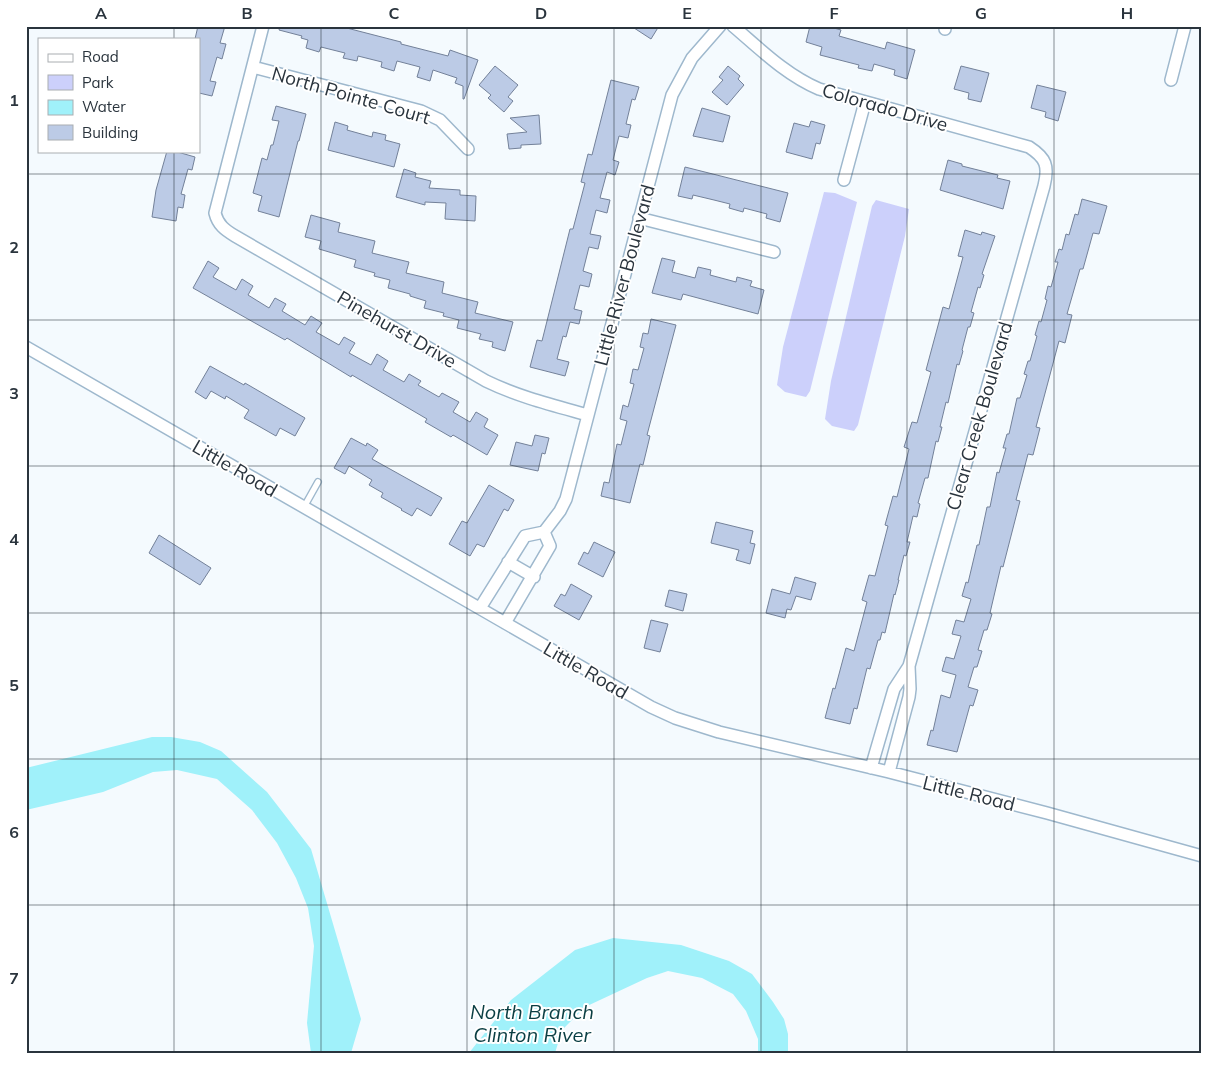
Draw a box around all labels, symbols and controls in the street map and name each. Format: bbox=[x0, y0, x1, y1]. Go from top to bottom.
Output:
text: A bbox=[95, 3, 107, 23]
text: B bbox=[241, 3, 253, 23]
text: C bbox=[389, 3, 400, 23]
text: D bbox=[535, 3, 547, 23]
text: E bbox=[682, 3, 692, 23]
text: F bbox=[829, 3, 839, 23]
text: G bbox=[975, 3, 987, 23]
text: H bbox=[1121, 3, 1133, 23]
legend bbox=[38, 38, 200, 152]
text: Road bbox=[82, 47, 119, 66]
street label: North Pointe Court bbox=[269, 61, 433, 129]
text: Park bbox=[82, 73, 114, 92]
street label: Colorado Drive bbox=[819, 78, 951, 136]
text: 1 bbox=[9, 90, 19, 110]
text: Water bbox=[82, 97, 126, 116]
text: Building bbox=[82, 123, 138, 142]
street label: Little River Boulevard bbox=[588, 182, 660, 368]
text: 2 bbox=[9, 237, 19, 257]
street label: Pinehurst Drive bbox=[333, 285, 461, 373]
street label: Clear Creek Boulevard bbox=[941, 319, 1017, 513]
text: 3 bbox=[9, 383, 19, 403]
street label: Little Road bbox=[188, 434, 282, 502]
text: 4 bbox=[9, 529, 19, 549]
street label: Little Road bbox=[539, 636, 633, 704]
text: 5 bbox=[9, 675, 19, 695]
street label: Little Road bbox=[920, 770, 1018, 816]
text: 6 bbox=[9, 822, 19, 842]
text: 7 bbox=[9, 968, 19, 988]
water label: North Branch Clinton River bbox=[470, 999, 594, 1047]

